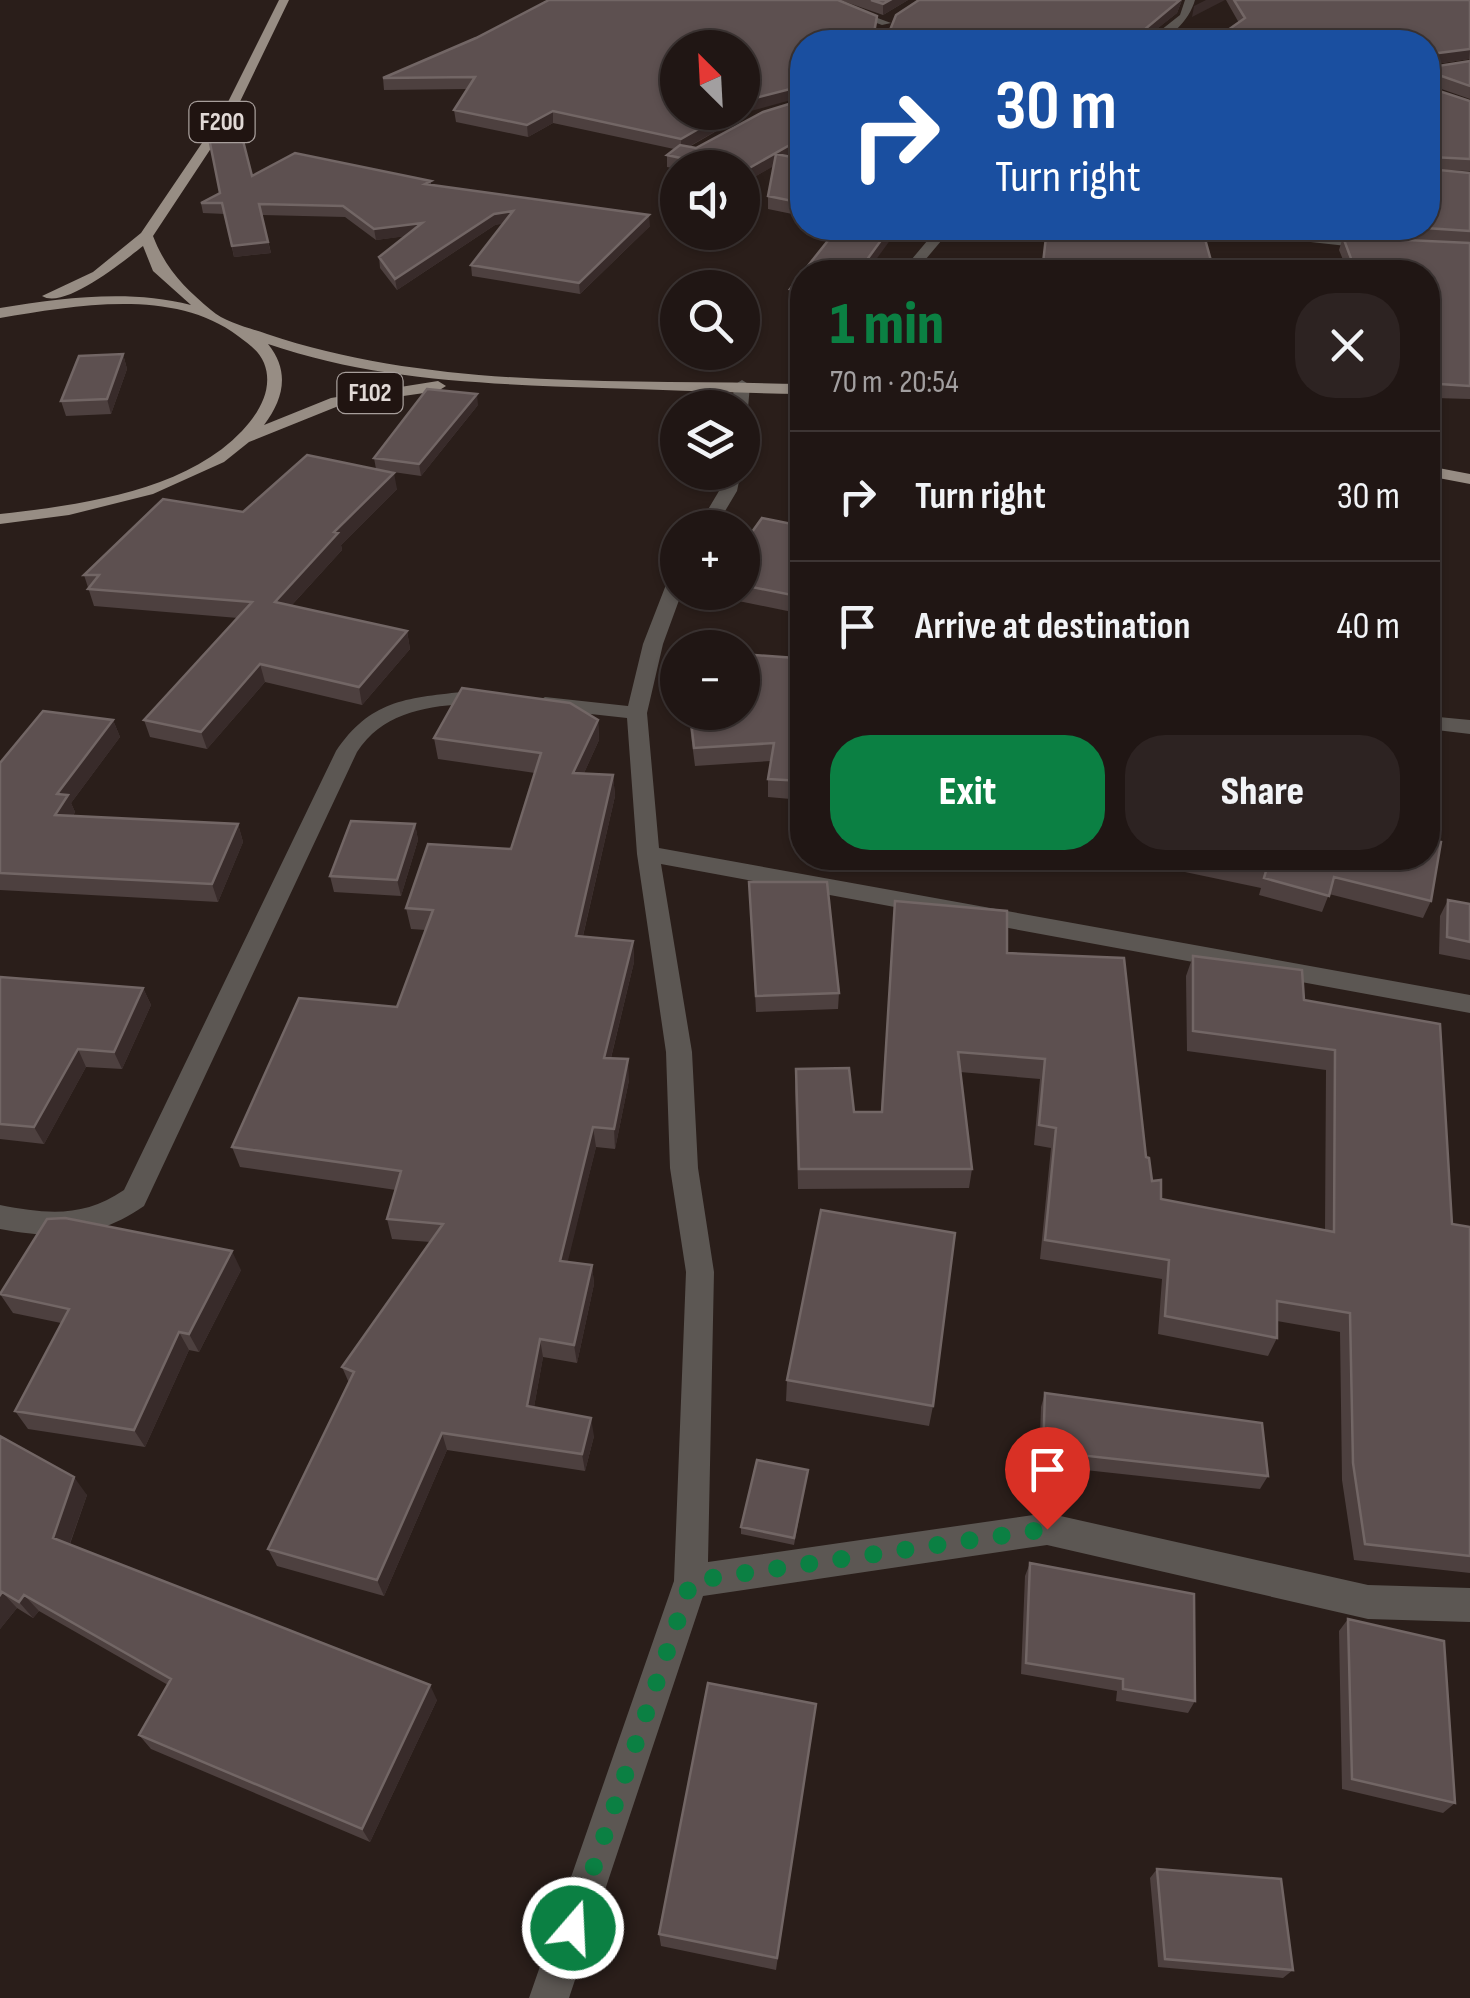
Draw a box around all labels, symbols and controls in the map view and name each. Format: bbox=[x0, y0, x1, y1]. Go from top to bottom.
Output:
north arrow bbox=[660, 30, 760, 130]
map controls bbox=[660, 30, 760, 730]
text: 30 m bbox=[995, 65, 1117, 149]
icon: right bbox=[830, 70, 960, 200]
road number: F200 bbox=[190, 102, 254, 142]
button: sound bbox=[660, 150, 760, 250]
text: Turn right bbox=[995, 150, 1141, 205]
button: search bbox=[660, 270, 760, 370]
text: 1 min bbox=[830, 289, 944, 361]
button: close bbox=[1295, 293, 1400, 398]
text: 70 m · 20:54 bbox=[830, 363, 959, 402]
road number: F102 bbox=[338, 373, 402, 413]
button: layers bbox=[660, 390, 760, 490]
icon: right bbox=[830, 469, 885, 524]
text: Turn right bbox=[915, 474, 1046, 519]
text: 30 m bbox=[1337, 474, 1400, 519]
button: + bbox=[660, 510, 760, 610]
icon: arrive bbox=[830, 599, 885, 654]
text: Arrive at destination bbox=[915, 604, 1190, 649]
text: 40 m bbox=[1337, 604, 1400, 649]
button: − bbox=[660, 630, 760, 730]
button: Exit bbox=[830, 735, 1105, 850]
button: Share bbox=[1125, 735, 1400, 850]
pin bbox=[1005, 1427, 1090, 1530]
icon: arrive bbox=[1020, 1442, 1075, 1497]
position arrow bbox=[521, 1876, 625, 1980]

